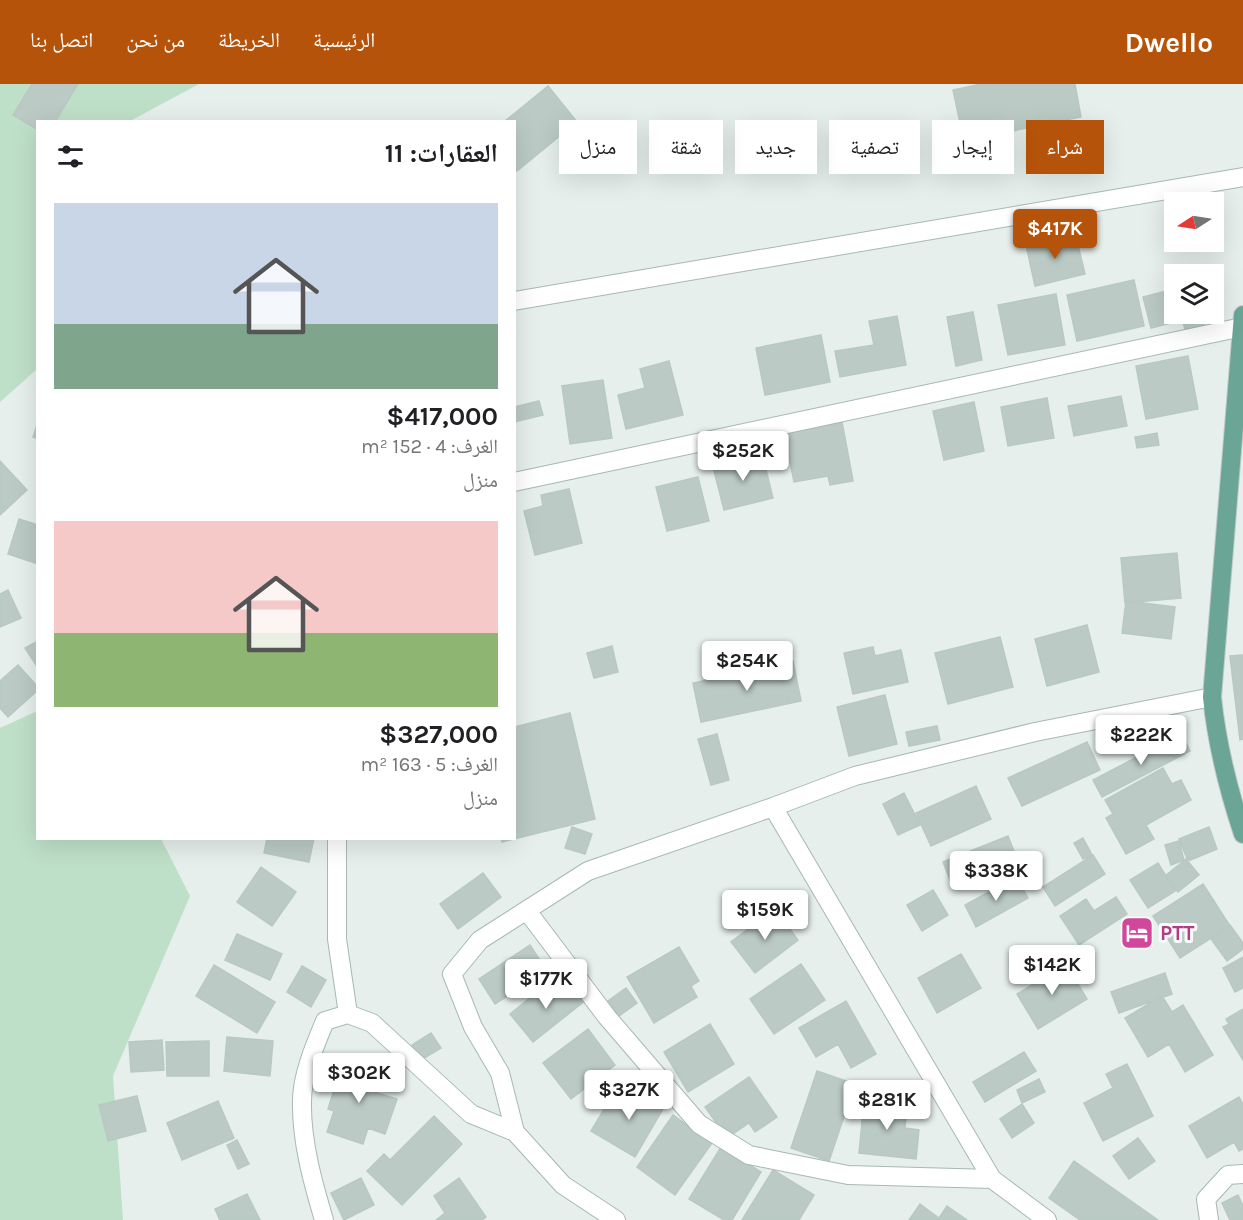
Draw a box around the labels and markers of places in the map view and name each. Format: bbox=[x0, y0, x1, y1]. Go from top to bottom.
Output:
pin: $417K bbox=[1013, 209, 1097, 260]
pin: $252K bbox=[701, 431, 785, 482]
pin: $254K bbox=[705, 641, 789, 692]
pin: $222K bbox=[1099, 715, 1183, 766]
pin: $338K bbox=[954, 851, 1038, 902]
pin: $159K bbox=[723, 890, 807, 941]
hotel icon: PTT bbox=[1119, 915, 1155, 951]
place label: PTT bbox=[1160, 921, 1195, 945]
pin: $142K bbox=[1010, 945, 1094, 996]
pin: $177K bbox=[504, 959, 588, 1010]
pin: $302K bbox=[317, 1053, 401, 1104]
pin: $327K bbox=[587, 1070, 671, 1121]
pin: $281K bbox=[845, 1080, 929, 1131]

